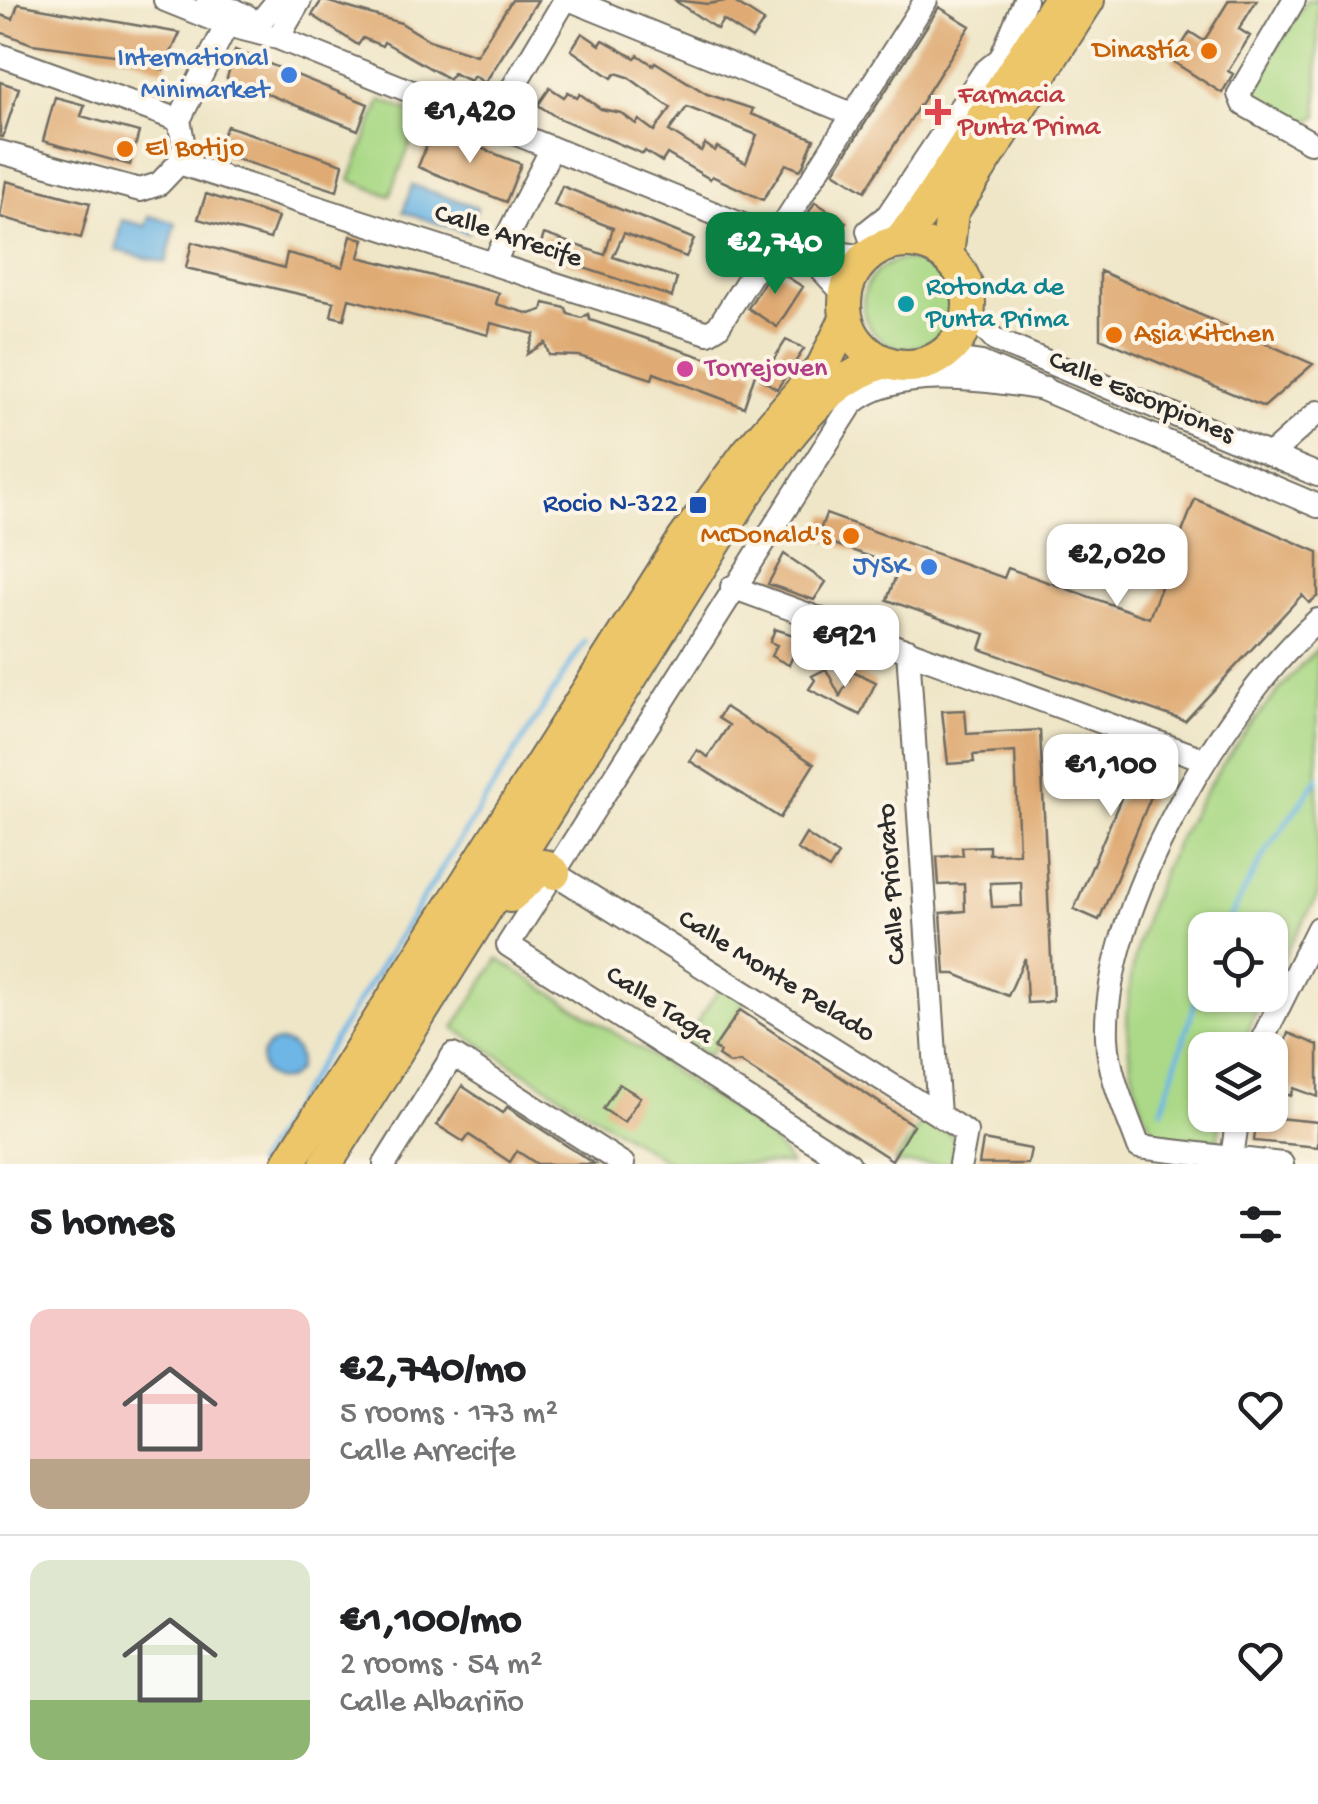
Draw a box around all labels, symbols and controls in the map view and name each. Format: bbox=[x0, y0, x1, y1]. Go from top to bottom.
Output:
place label: Dinastía bbox=[1090, 35, 1190, 68]
marker: Dinastía bbox=[1198, 40, 1220, 62]
place label: International Minimarket bbox=[117, 43, 272, 108]
marker: International Minimarket bbox=[278, 64, 300, 86]
place label: Farmacia Punta Prima bbox=[957, 80, 1102, 145]
pin: €1,420 bbox=[389, 81, 551, 166]
text: €1,420 bbox=[424, 94, 516, 132]
marker: Farmacia Punta Prima bbox=[927, 101, 949, 123]
place label: El Botijo bbox=[145, 133, 244, 166]
marker: El Botijo bbox=[114, 138, 136, 160]
street label: Calle Arrecife bbox=[430, 198, 587, 277]
pin: €2,740 bbox=[694, 212, 856, 297]
text: €2,740 bbox=[728, 225, 822, 263]
place label: Rotonda de Punta Prima bbox=[925, 272, 1070, 337]
marker: Rotonda de Punta Prima bbox=[895, 293, 917, 315]
place label: Asia Kitchen bbox=[1134, 319, 1275, 352]
marker: Asia Kitchen bbox=[1103, 324, 1125, 346]
street label: Calle Escorpiones bbox=[1043, 344, 1239, 452]
place label: Torrejoven bbox=[703, 353, 828, 386]
marker: Torrejoven bbox=[674, 358, 696, 380]
place label: Rocio N-322 bbox=[543, 489, 678, 522]
marker: Rocio N-322 bbox=[687, 494, 709, 516]
place label: McDonald's bbox=[700, 520, 832, 553]
pin: €2,020 bbox=[1036, 524, 1198, 609]
marker: McDonald's bbox=[840, 525, 862, 547]
text: €2,020 bbox=[1069, 537, 1165, 575]
place label: JYSK bbox=[853, 551, 912, 584]
marker: JYSK bbox=[918, 556, 940, 578]
pin: €921 bbox=[786, 605, 904, 690]
text: €921 bbox=[813, 618, 877, 656]
pin: €1,100 bbox=[1030, 734, 1192, 819]
text: €1,100 bbox=[1065, 747, 1157, 785]
street label: Calle Priorato bbox=[871, 802, 915, 966]
street label: Calle Monte Pelado bbox=[671, 903, 881, 1051]
map controls bbox=[1188, 912, 1288, 1132]
button: locate bbox=[1188, 912, 1288, 1012]
street label: Calle Taga bbox=[599, 959, 720, 1054]
button: layers bbox=[1188, 1032, 1288, 1132]
icon: filters bbox=[1233, 1197, 1288, 1252]
text: 5 homes bbox=[30, 1200, 173, 1249]
text: €2,740/mo bbox=[340, 1347, 526, 1396]
icon: home bbox=[110, 1349, 230, 1469]
icon: heart bbox=[1233, 1382, 1288, 1437]
text: 5 rooms · 173 m² bbox=[340, 1396, 558, 1434]
text: Calle Arrecife bbox=[340, 1434, 515, 1472]
text: €1,100/mo bbox=[340, 1598, 522, 1647]
icon: home bbox=[110, 1600, 230, 1720]
icon: heart bbox=[1233, 1633, 1288, 1688]
text: 2 rooms · 54 m² bbox=[340, 1647, 542, 1685]
text: Calle Albariño bbox=[340, 1685, 524, 1723]

